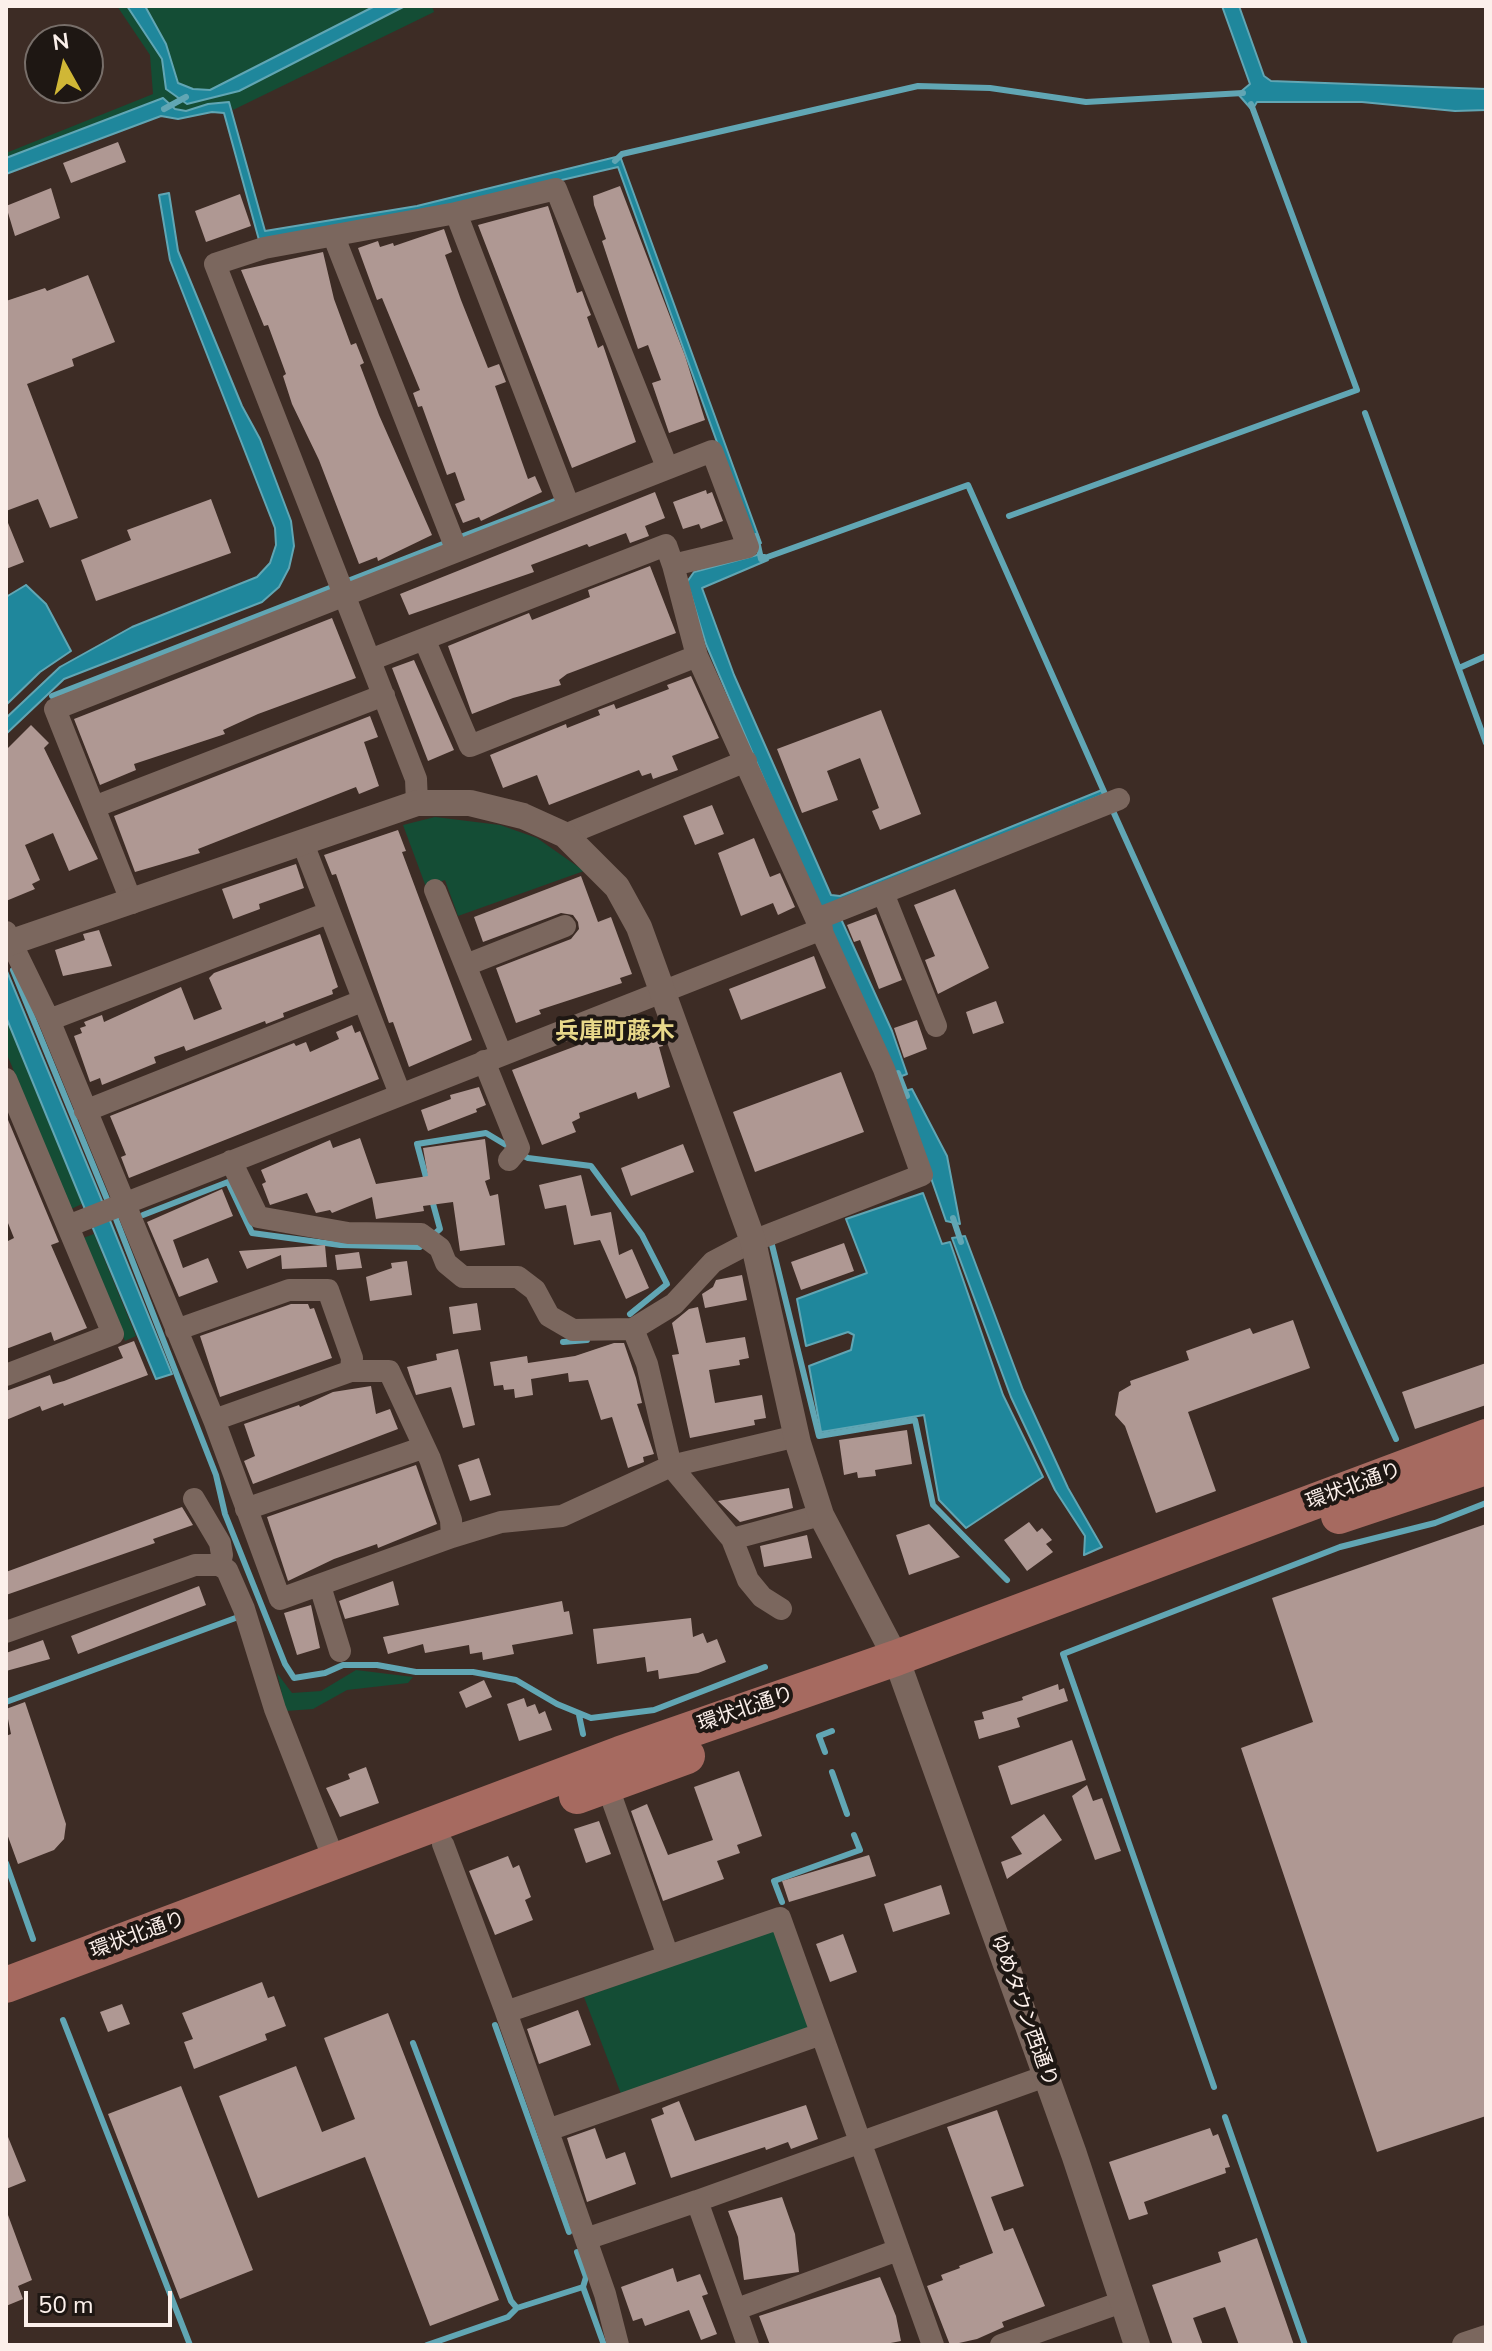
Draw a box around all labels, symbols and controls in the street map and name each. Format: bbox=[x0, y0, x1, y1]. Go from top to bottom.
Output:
north arrow bbox=[24, 24, 104, 104]
text: N bbox=[51, 26, 71, 58]
district label: 兵庫町藤木 bbox=[555, 1019, 675, 1047]
street label: 環状北通り bbox=[1303, 1459, 1405, 1515]
street label: 環状北通り bbox=[695, 1682, 797, 1738]
street label: 環状北通り bbox=[87, 1908, 189, 1964]
street label: ゆめタウン西通り bbox=[984, 1932, 1062, 2090]
scale bar bbox=[28, 2275, 176, 2325]
text: 50 m bbox=[38, 2289, 94, 2321]

